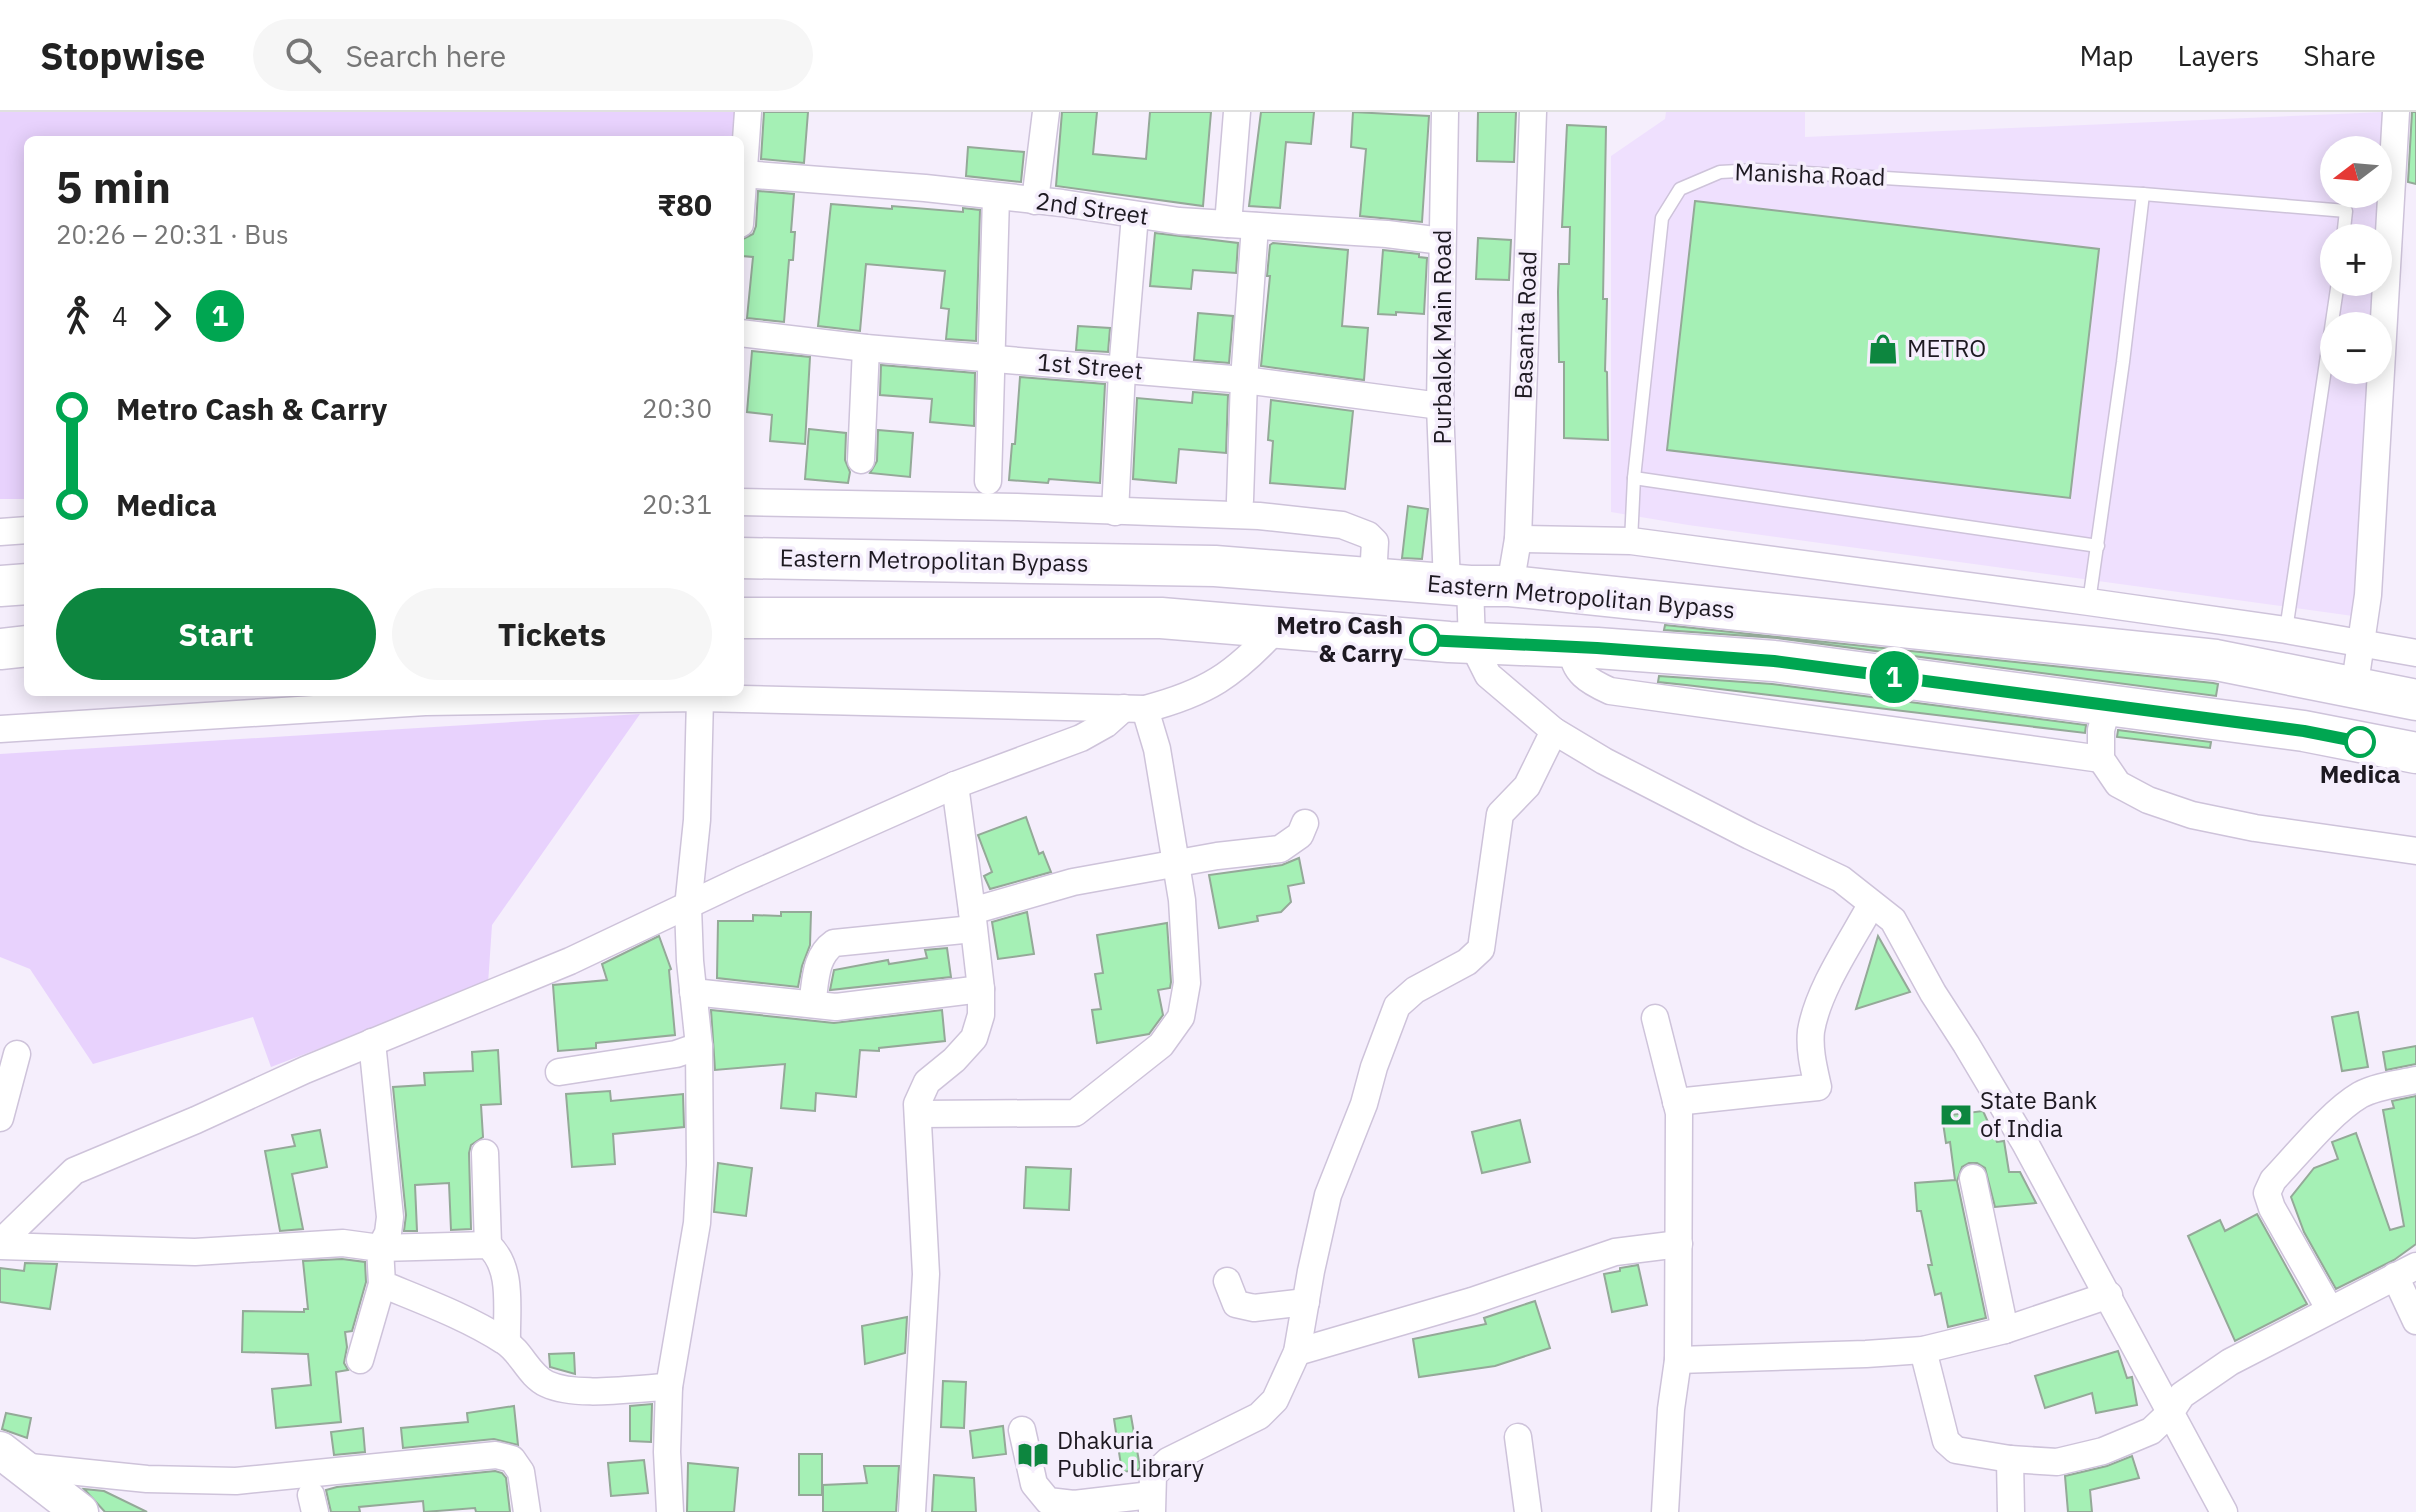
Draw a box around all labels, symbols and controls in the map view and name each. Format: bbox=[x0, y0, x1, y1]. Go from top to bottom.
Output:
search box bbox=[253, 19, 813, 91]
text: Stopwise bbox=[40, 31, 205, 80]
icon: search bbox=[281, 33, 325, 77]
text: Search here bbox=[345, 36, 506, 75]
text: Map bbox=[2079, 37, 2133, 74]
text: Layers bbox=[2177, 37, 2259, 74]
text: Share bbox=[2303, 37, 2376, 74]
north arrow bbox=[2320, 136, 2392, 208]
map controls bbox=[2320, 136, 2392, 384]
street label: Manisha Road bbox=[1734, 155, 1886, 193]
text: 5 min bbox=[56, 158, 171, 215]
street label: 2nd Street bbox=[1034, 184, 1151, 232]
text: ₹80 bbox=[657, 185, 712, 224]
text: 20:26 – 20:31 · Bus bbox=[56, 217, 289, 251]
button: + bbox=[2320, 224, 2392, 296]
street label: Purbalok Main Road bbox=[1426, 230, 1458, 444]
street label: Basanta Road bbox=[1506, 250, 1544, 400]
icon: walk bbox=[56, 294, 100, 338]
icon: forward bbox=[140, 294, 184, 338]
text: 1 bbox=[212, 297, 228, 334]
text: 4 bbox=[112, 299, 128, 333]
button: − bbox=[2320, 312, 2392, 384]
shop icon: METRO bbox=[1866, 332, 1900, 366]
place label: METRO bbox=[1907, 332, 1986, 364]
street label: 1st Street bbox=[1036, 345, 1144, 387]
text: Metro Cash & Carry bbox=[116, 389, 387, 428]
text: 20:30 bbox=[642, 391, 712, 425]
text: Medica bbox=[116, 485, 217, 524]
text: 20:31 bbox=[642, 487, 712, 521]
street label: Eastern Metropolitan Bypass bbox=[779, 541, 1089, 579]
street label: Eastern Metropolitan Bypass bbox=[1426, 567, 1736, 625]
button: Start bbox=[56, 588, 376, 680]
button: Tickets bbox=[392, 588, 712, 680]
place label: Metro Cash & Carry bbox=[1276, 609, 1403, 669]
marker: Metro Cash & Carry bbox=[1410, 625, 1440, 655]
line badge: 1 bbox=[1868, 651, 1920, 703]
text: 1 bbox=[1886, 658, 1902, 695]
marker: Medica bbox=[2345, 727, 2375, 757]
place label: Medica bbox=[2320, 758, 2400, 790]
place label: State Bank of India bbox=[1980, 1084, 2097, 1144]
bank icon: State Bank of India bbox=[1939, 1098, 1973, 1132]
place label: Dhakuria Public Library bbox=[1057, 1424, 1204, 1484]
library icon: Dhakuria Public Library bbox=[1016, 1438, 1050, 1472]

